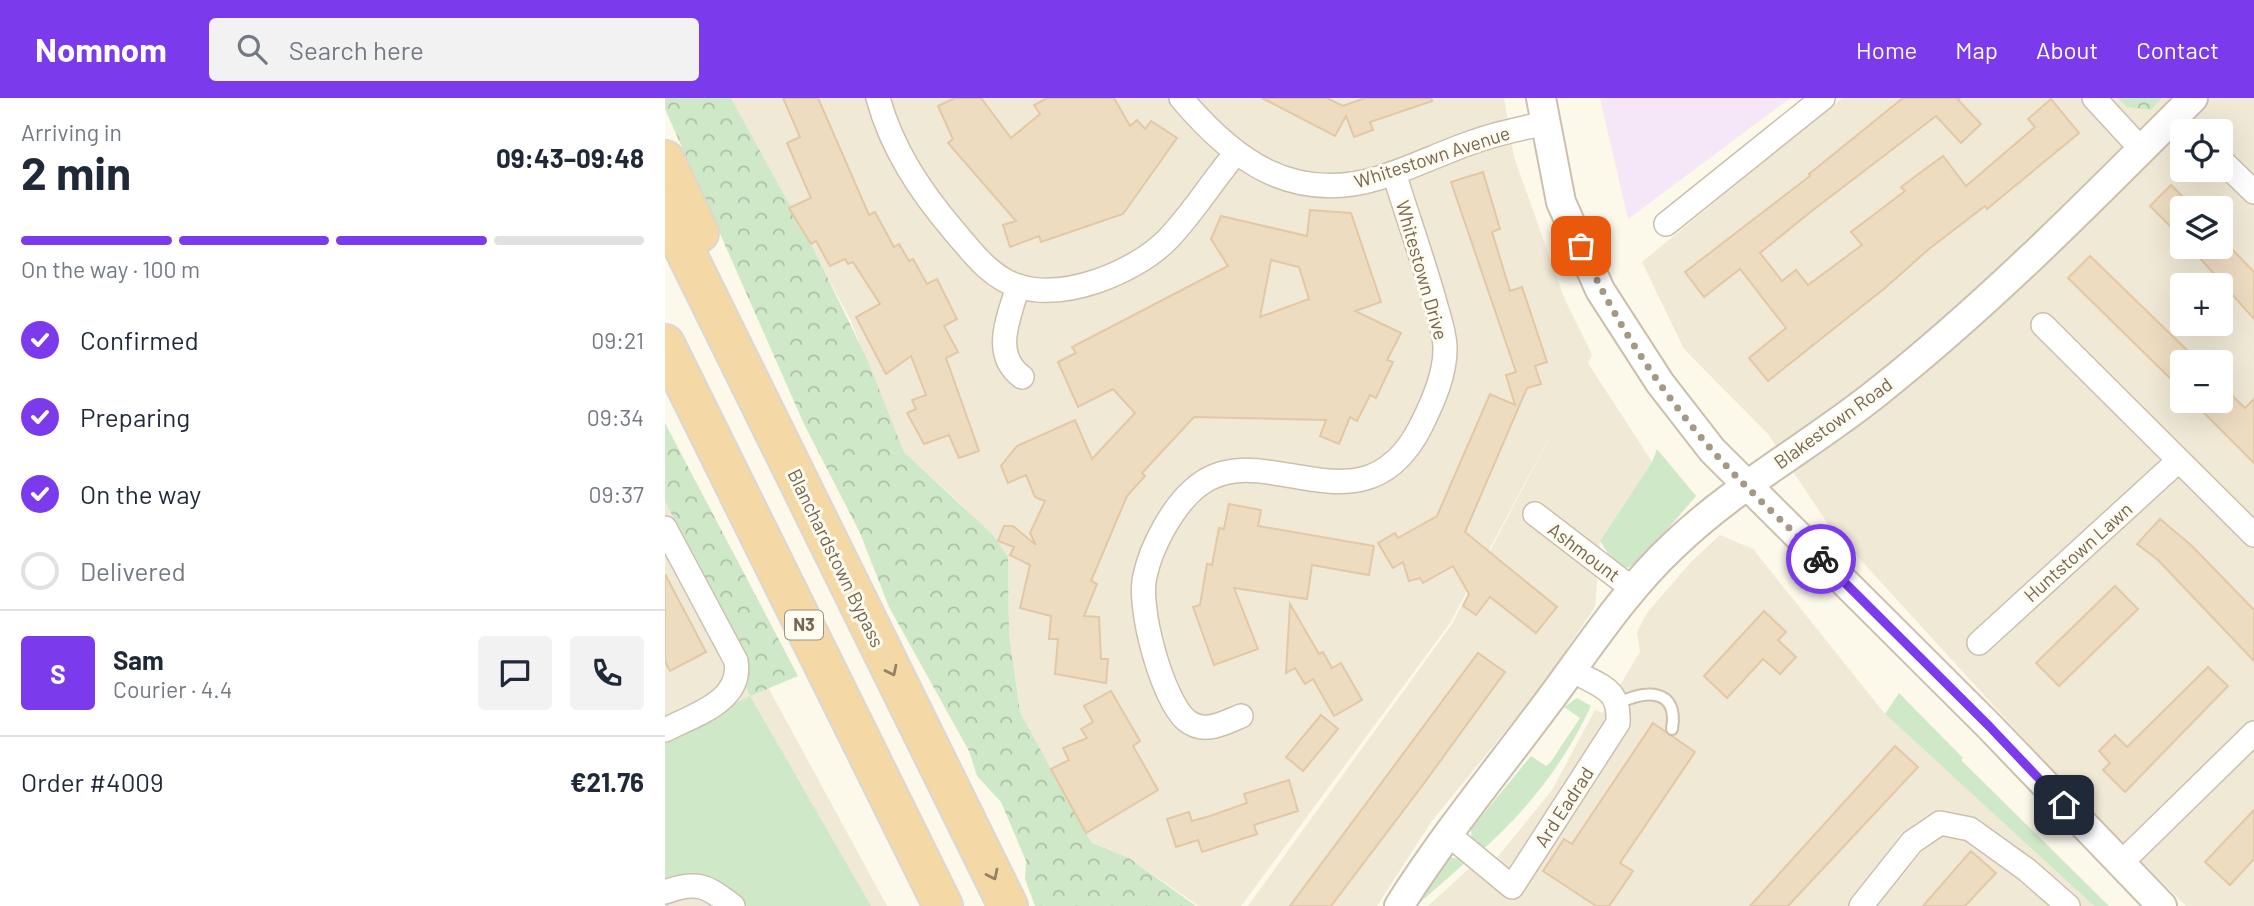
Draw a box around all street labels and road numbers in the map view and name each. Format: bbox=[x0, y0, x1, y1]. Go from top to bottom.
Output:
street label: Whitestown Avenue bbox=[1351, 121, 1513, 193]
street label: Whitestown Drive bbox=[1392, 197, 1453, 342]
street label: Blakestown Road bbox=[1769, 372, 1896, 473]
street label: Blanchardstown Bypass bbox=[783, 465, 890, 651]
street label: Huntstown Lawn bbox=[2019, 497, 2136, 606]
street label: Ashmount bbox=[1544, 517, 1625, 586]
road number: N3 bbox=[785, 610, 823, 640]
street label: Ard Eadrad bbox=[1529, 762, 1598, 851]

